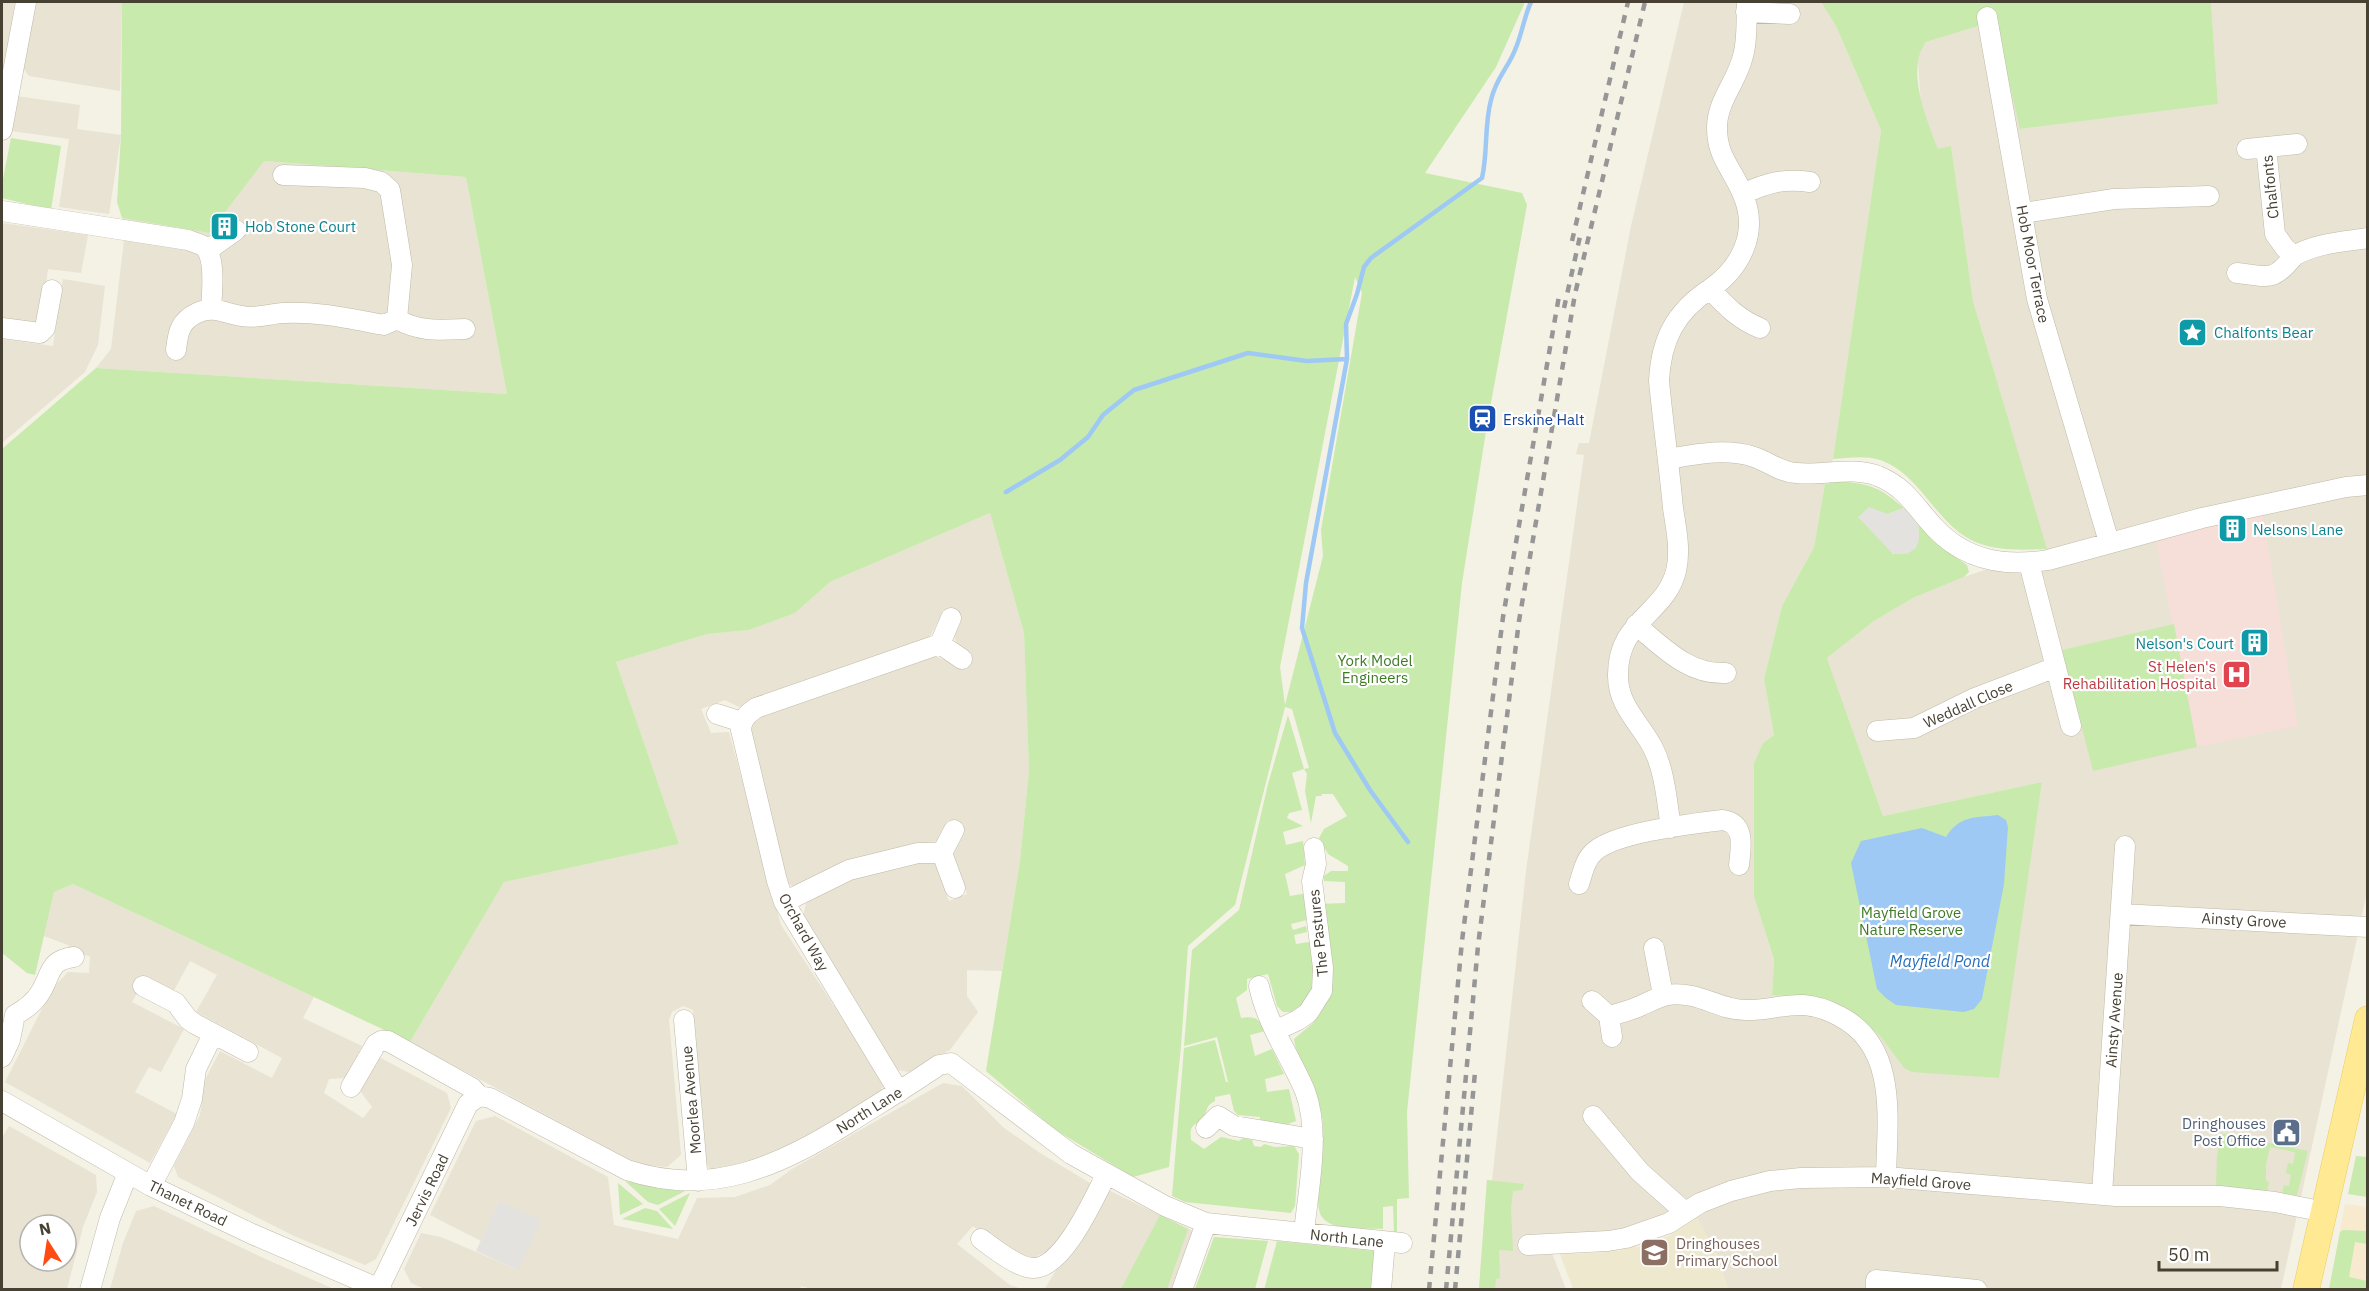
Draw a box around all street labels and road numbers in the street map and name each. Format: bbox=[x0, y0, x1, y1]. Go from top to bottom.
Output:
street label: Chalfonts bbox=[2257, 154, 2283, 220]
street label: Hob Moor Terrace bbox=[2012, 203, 2054, 325]
street label: Weddall Close bbox=[1920, 676, 2016, 732]
street label: The Pastures bbox=[1304, 888, 1332, 978]
street label: Orchard Way bbox=[775, 890, 834, 975]
street label: Ainsty Grove bbox=[2201, 908, 2287, 932]
street label: Ainsty Avenue bbox=[2101, 972, 2127, 1068]
street label: Moorlea Avenue bbox=[677, 1045, 705, 1155]
street label: North Lane bbox=[833, 1082, 905, 1138]
street label: Jervis Road bbox=[401, 1151, 453, 1229]
street label: Mayfield Grove bbox=[1870, 1168, 1972, 1194]
street label: Thanet Road bbox=[146, 1176, 230, 1230]
street label: North Lane bbox=[1309, 1225, 1385, 1251]

